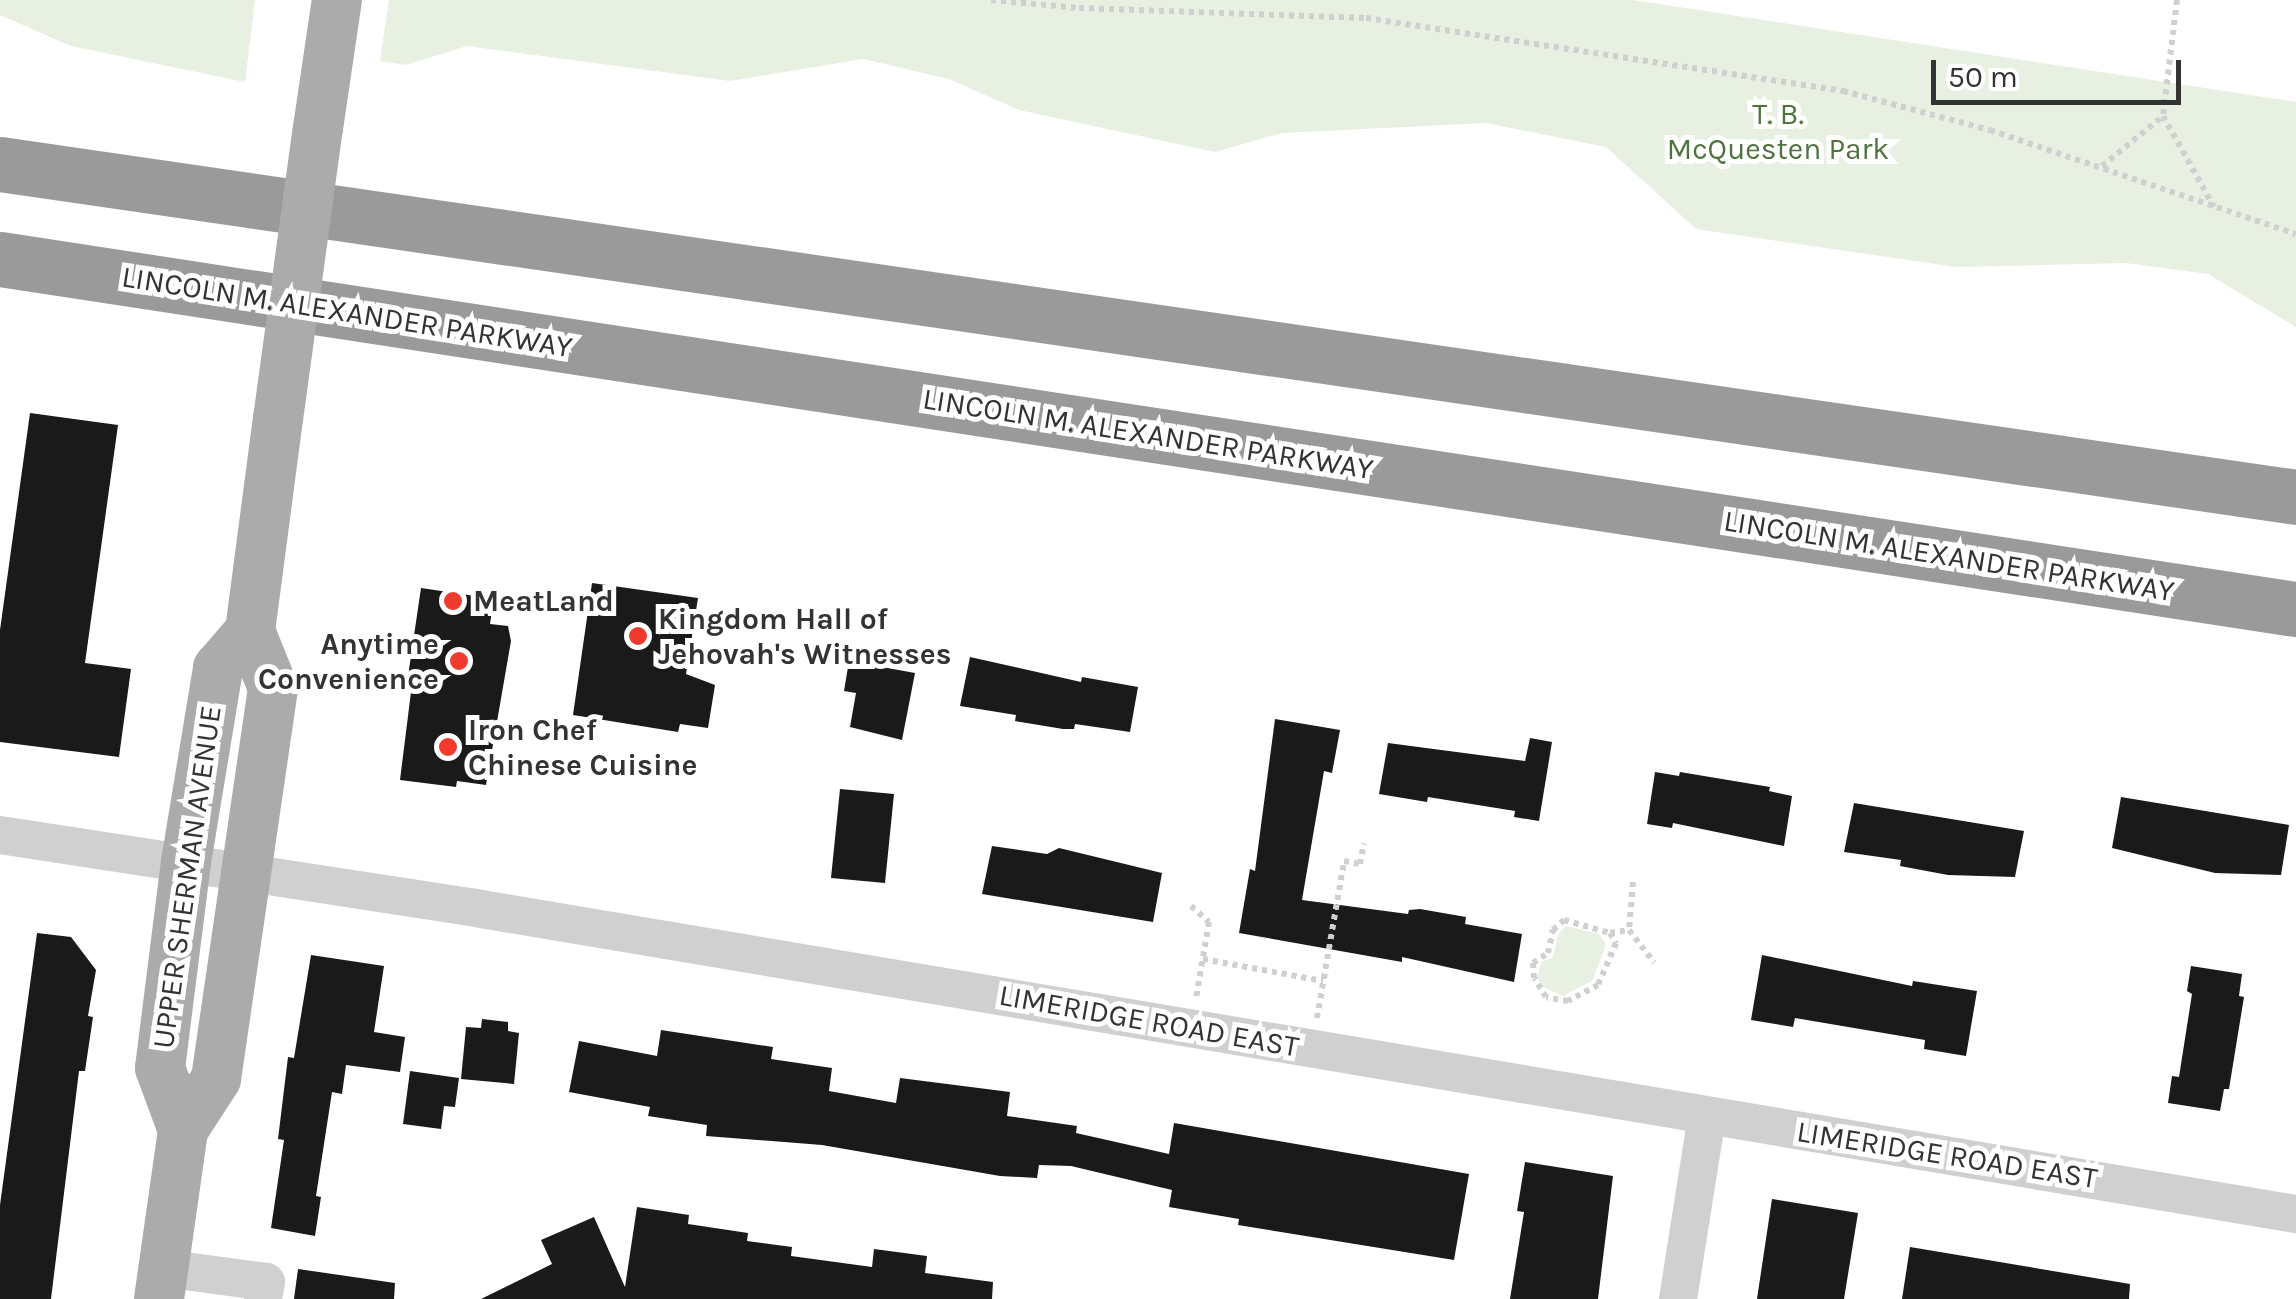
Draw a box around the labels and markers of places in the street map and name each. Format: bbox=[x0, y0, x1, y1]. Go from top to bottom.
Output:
place label: MeatLand bbox=[473, 583, 614, 619]
marker: MeatLand bbox=[442, 590, 464, 612]
place label: Kingdom Hall of Jehovah's Witnesses bbox=[658, 601, 952, 672]
marker: Kingdom Hall of Jehovah's Witnesses bbox=[627, 625, 649, 647]
place label: Anytime Convenience bbox=[258, 626, 439, 696]
marker: Anytime Convenience bbox=[448, 650, 470, 672]
place label: Iron Chef Chinese Cuisine bbox=[468, 712, 697, 782]
marker: Iron Chef Chinese Cuisine bbox=[437, 736, 459, 758]

